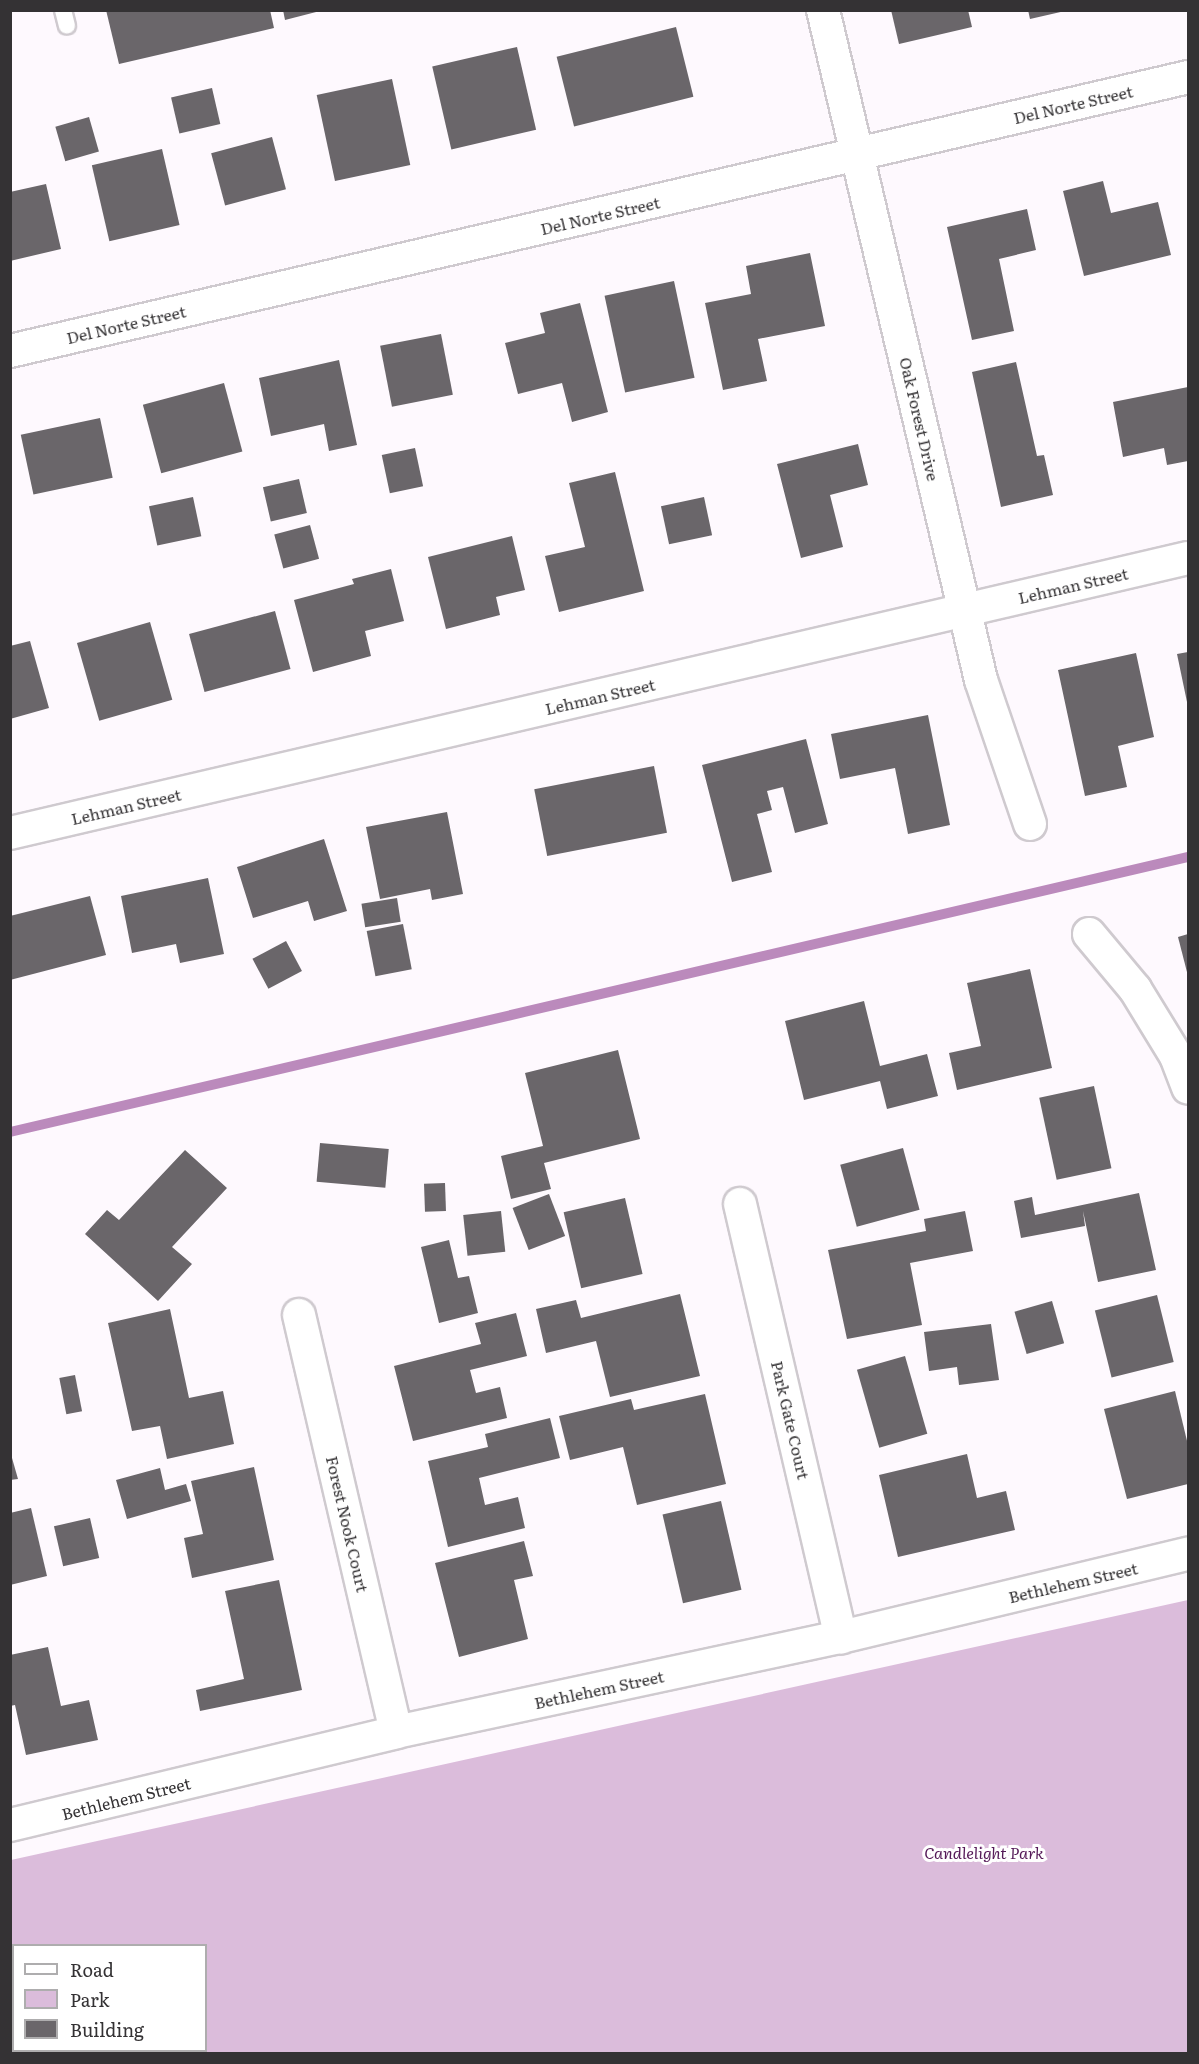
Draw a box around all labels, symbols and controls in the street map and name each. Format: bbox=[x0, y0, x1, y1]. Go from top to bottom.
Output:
street label: Del Norte Street bbox=[1011, 81, 1135, 127]
street label: Del Norte Street bbox=[538, 192, 662, 238]
street label: Del Norte Street bbox=[64, 301, 188, 347]
street label: Oak Forest Drive bbox=[896, 355, 944, 483]
street label: Lehman Street bbox=[1016, 563, 1130, 607]
street label: Lehman Street bbox=[543, 674, 657, 718]
street label: Lehman Street bbox=[69, 784, 183, 828]
street label: Park Gate Court bbox=[768, 1359, 814, 1481]
street label: Forest Nook Court bbox=[323, 1454, 373, 1594]
street label: Bethlehem Street bbox=[1006, 1558, 1140, 1606]
street label: Bethlehem Street bbox=[532, 1666, 666, 1712]
street label: Bethlehem Street bbox=[60, 1773, 192, 1823]
park label: Candlelight Park bbox=[924, 1842, 1044, 1862]
legend bbox=[12, 1944, 207, 2052]
text: Road bbox=[70, 1956, 114, 1983]
text: Park bbox=[70, 1986, 109, 2013]
text: Building bbox=[70, 2016, 144, 2043]

